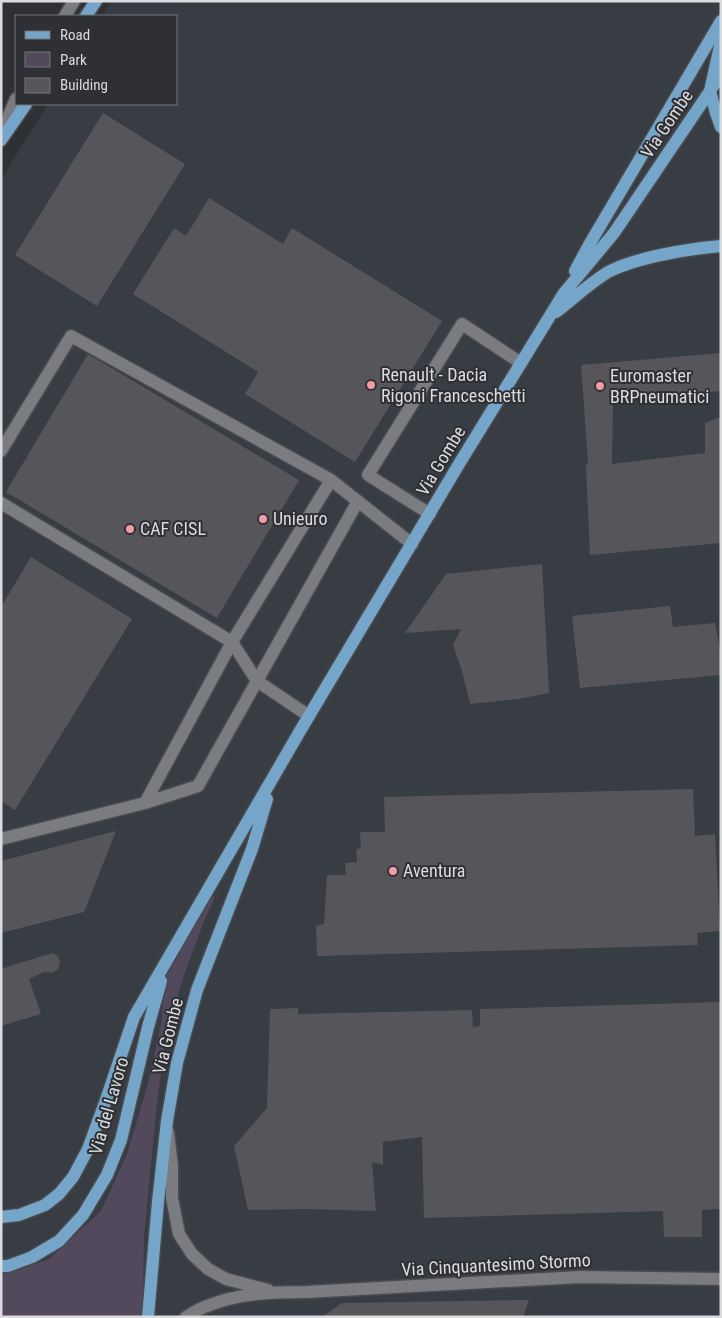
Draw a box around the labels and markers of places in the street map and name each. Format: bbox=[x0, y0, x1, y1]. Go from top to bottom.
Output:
place label: Renault - Dacia Rigoni Franceschetti bbox=[381, 364, 526, 406]
place label: Euromaster BRPneumatici bbox=[610, 365, 709, 407]
marker: Renault - Dacia Rigoni Franceschetti bbox=[365, 379, 377, 391]
marker: Euromaster BRPneumatici bbox=[594, 380, 606, 392]
place label: Unieuro bbox=[273, 508, 327, 529]
marker: Unieuro bbox=[257, 513, 269, 525]
place label: CAF CISL bbox=[140, 518, 206, 539]
marker: CAF CISL bbox=[124, 523, 136, 535]
place label: Aventura bbox=[403, 860, 465, 881]
marker: Aventura bbox=[387, 865, 399, 877]

